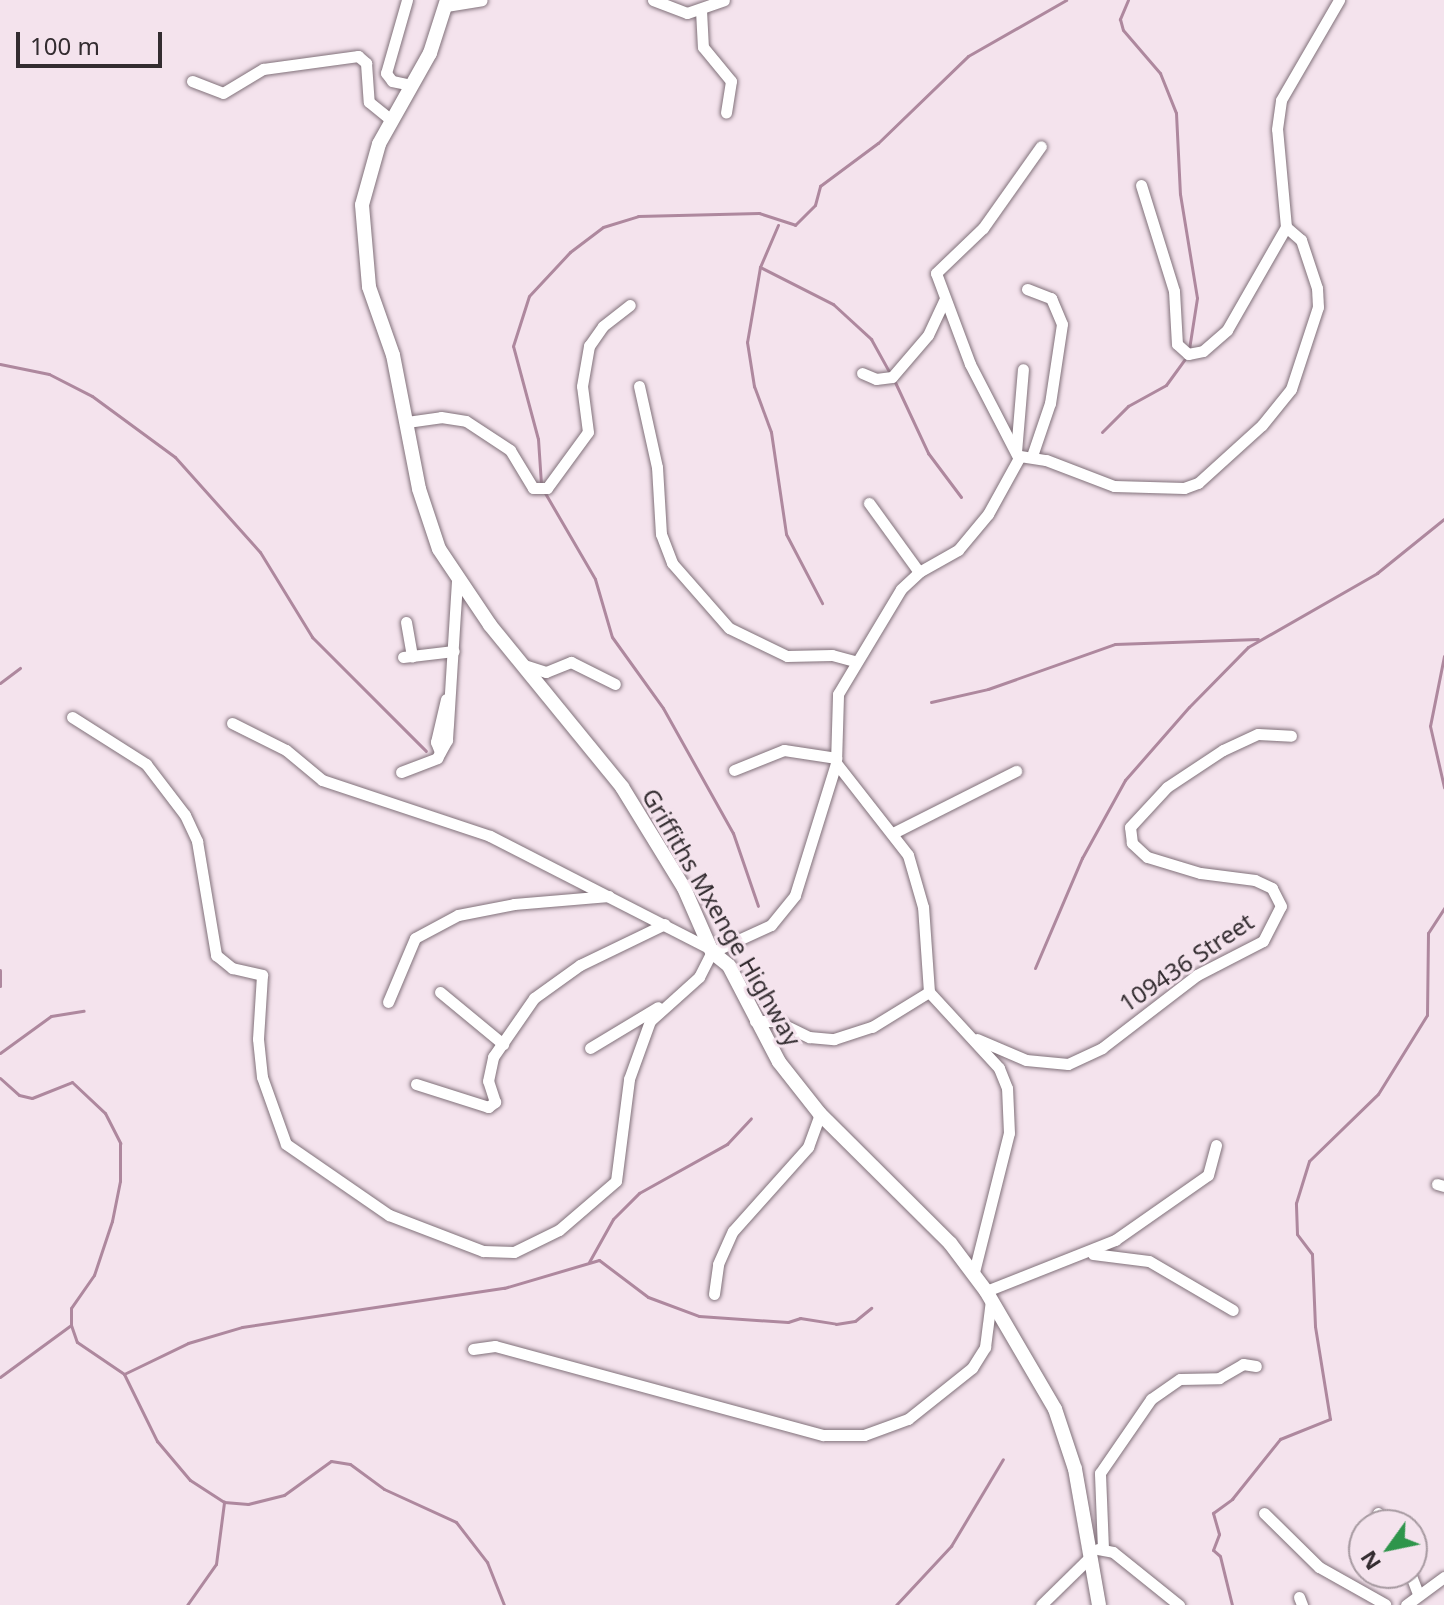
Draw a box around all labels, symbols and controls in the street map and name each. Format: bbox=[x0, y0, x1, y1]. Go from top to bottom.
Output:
scale bar bbox=[20, 16, 166, 66]
text: 100 m bbox=[30, 29, 100, 62]
street label: Griffiths Mxenge Highway bbox=[636, 783, 808, 1051]
street label: 109436 Street bbox=[1113, 907, 1259, 1017]
north arrow bbox=[1348, 1509, 1428, 1589]
text: N bbox=[1352, 1545, 1387, 1577]

